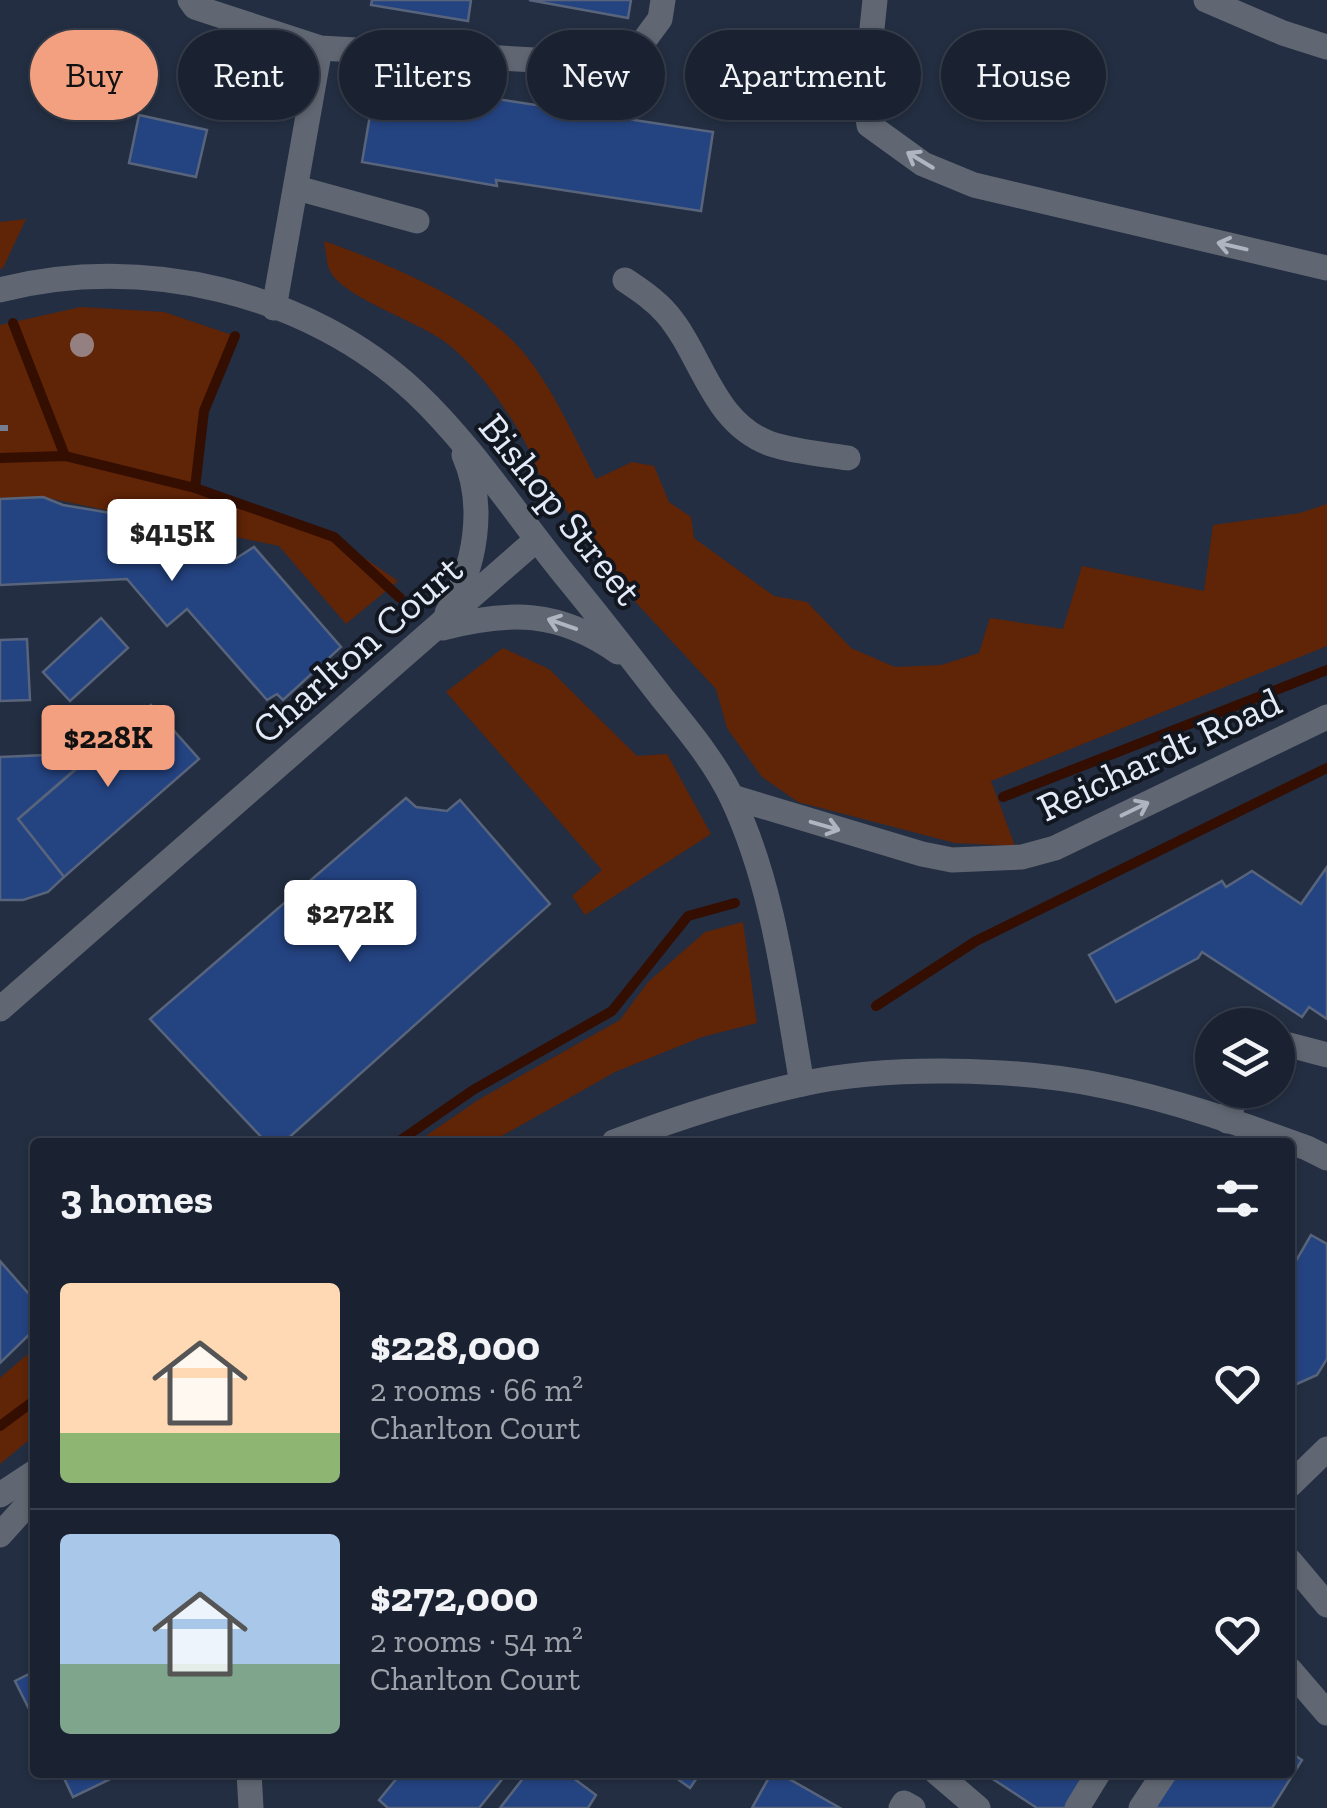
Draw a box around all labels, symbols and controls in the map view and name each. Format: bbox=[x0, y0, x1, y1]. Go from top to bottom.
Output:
chip: Buy bbox=[30, 30, 158, 120]
chip: Rent bbox=[178, 30, 319, 120]
chip: Filters bbox=[339, 30, 507, 120]
chip: New bbox=[527, 30, 665, 120]
chip: Apartment bbox=[685, 30, 921, 120]
chip: House bbox=[941, 30, 1106, 120]
one-way arrow bbox=[906, 150, 935, 170]
one-way arrow bbox=[1217, 236, 1249, 254]
street label: Bishop Street bbox=[469, 404, 653, 614]
pin: $415K bbox=[102, 499, 242, 584]
text: $415K bbox=[129, 512, 215, 550]
street label: Charlton Court bbox=[242, 545, 472, 753]
one-way arrow bbox=[548, 614, 579, 632]
street label: Reichardt Road bbox=[1030, 677, 1288, 831]
pin: $228K bbox=[38, 705, 178, 790]
text: $228K bbox=[64, 718, 152, 756]
one-way arrow bbox=[1120, 799, 1149, 818]
one-way arrow bbox=[809, 818, 840, 837]
pin: $272K bbox=[280, 880, 420, 965]
text: $272K bbox=[306, 893, 394, 931]
map controls bbox=[1195, 1008, 1295, 1108]
button: layers bbox=[1195, 1008, 1295, 1108]
icon: filters bbox=[1210, 1171, 1265, 1226]
text: 3 homes bbox=[60, 1173, 213, 1224]
text: $228,000 bbox=[370, 1320, 540, 1371]
icon: home bbox=[140, 1323, 260, 1443]
icon: heart bbox=[1210, 1356, 1265, 1411]
text: 2 rooms · 66 m² bbox=[370, 1371, 583, 1409]
text: Charlton Court bbox=[370, 1409, 580, 1447]
text: $272,000 bbox=[370, 1571, 538, 1622]
icon: home bbox=[140, 1574, 260, 1694]
icon: heart bbox=[1210, 1607, 1265, 1662]
text: 2 rooms · 54 m² bbox=[370, 1622, 583, 1660]
text: Charlton Court bbox=[370, 1660, 580, 1698]

